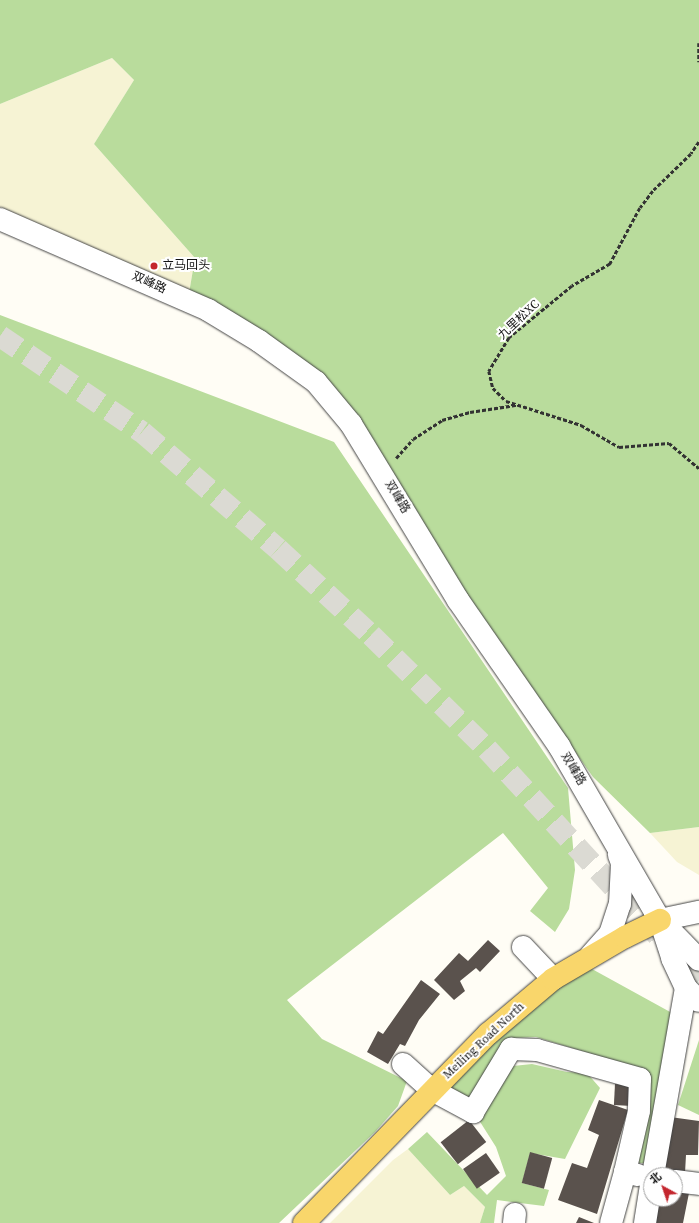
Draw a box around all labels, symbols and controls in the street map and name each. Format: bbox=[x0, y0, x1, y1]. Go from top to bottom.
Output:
place label: 立马回头 bbox=[162, 259, 210, 273]
marker: 立马回头 bbox=[149, 261, 159, 271]
street label: 双峰路 bbox=[130, 269, 168, 297]
street label: 九里松XC bbox=[495, 297, 543, 343]
street label: 双峰路 bbox=[382, 478, 412, 516]
street label: 双峰路 bbox=[558, 750, 588, 788]
street label: Meiling Road North bbox=[441, 1000, 527, 1082]
north arrow bbox=[643, 1167, 683, 1207]
text: 北 bbox=[647, 1169, 665, 1187]

